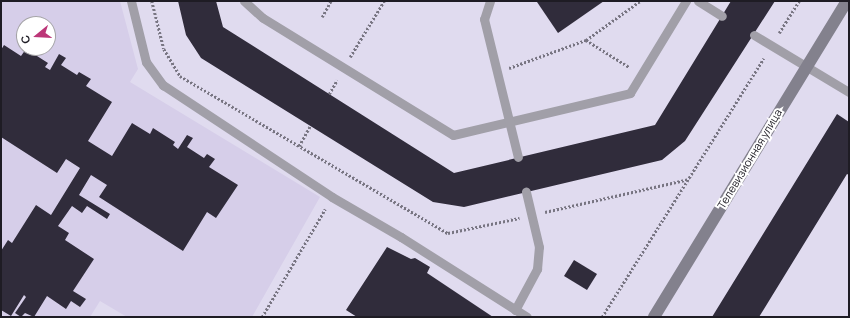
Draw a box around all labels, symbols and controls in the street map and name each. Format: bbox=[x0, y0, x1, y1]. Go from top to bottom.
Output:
north arrow bbox=[16, 16, 56, 56]
text: С bbox=[17, 33, 33, 46]
street label: Телевизионная улица bbox=[715, 107, 785, 211]

